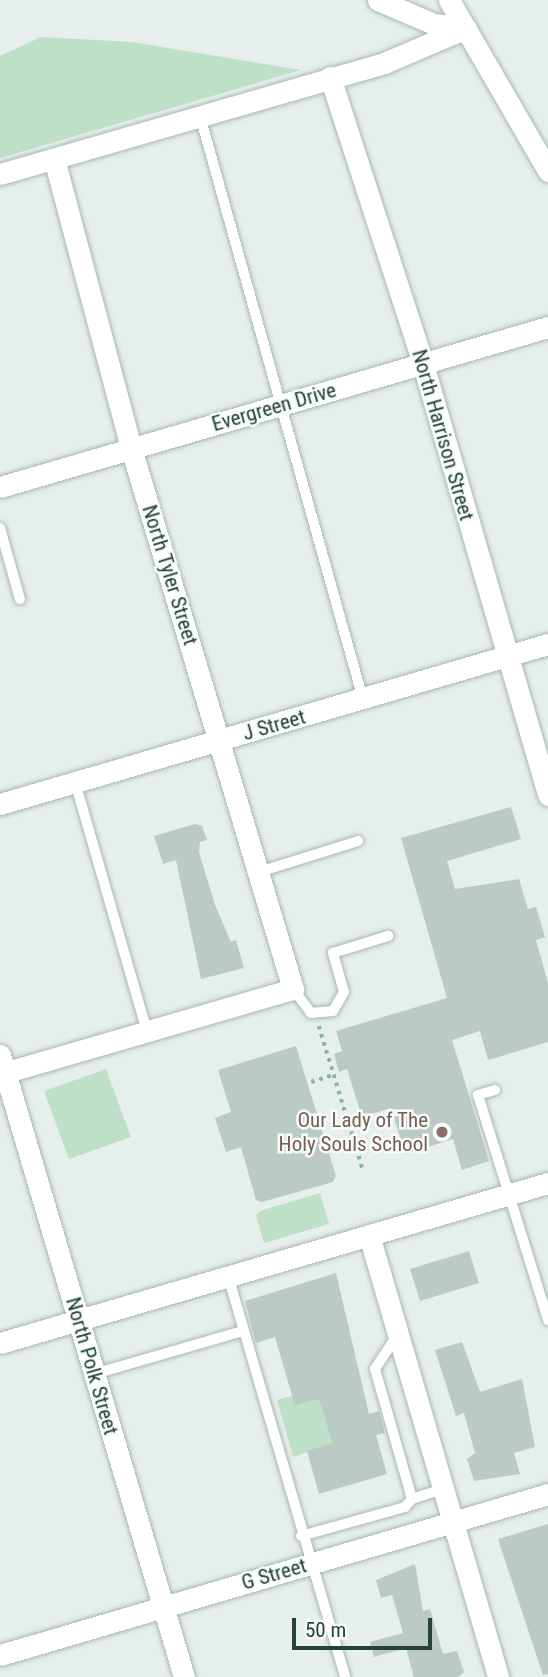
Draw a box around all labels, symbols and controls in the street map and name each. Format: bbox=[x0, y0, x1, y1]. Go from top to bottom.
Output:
street label: North Harrison Street bbox=[407, 347, 479, 523]
street label: Evergreen Drive bbox=[209, 377, 339, 437]
street label: North Tyler Street bbox=[137, 502, 203, 648]
street label: J Street bbox=[240, 704, 308, 746]
place label: Our Lady of The Holy Souls School bbox=[279, 1107, 428, 1157]
marker: Our Lady of The Holy Souls School bbox=[434, 1124, 450, 1140]
street label: North Polk Street bbox=[60, 1294, 124, 1438]
street label: G Street bbox=[239, 1553, 309, 1595]
scale bar bbox=[296, 1604, 436, 1648]
text: 50 m bbox=[305, 1618, 346, 1642]

